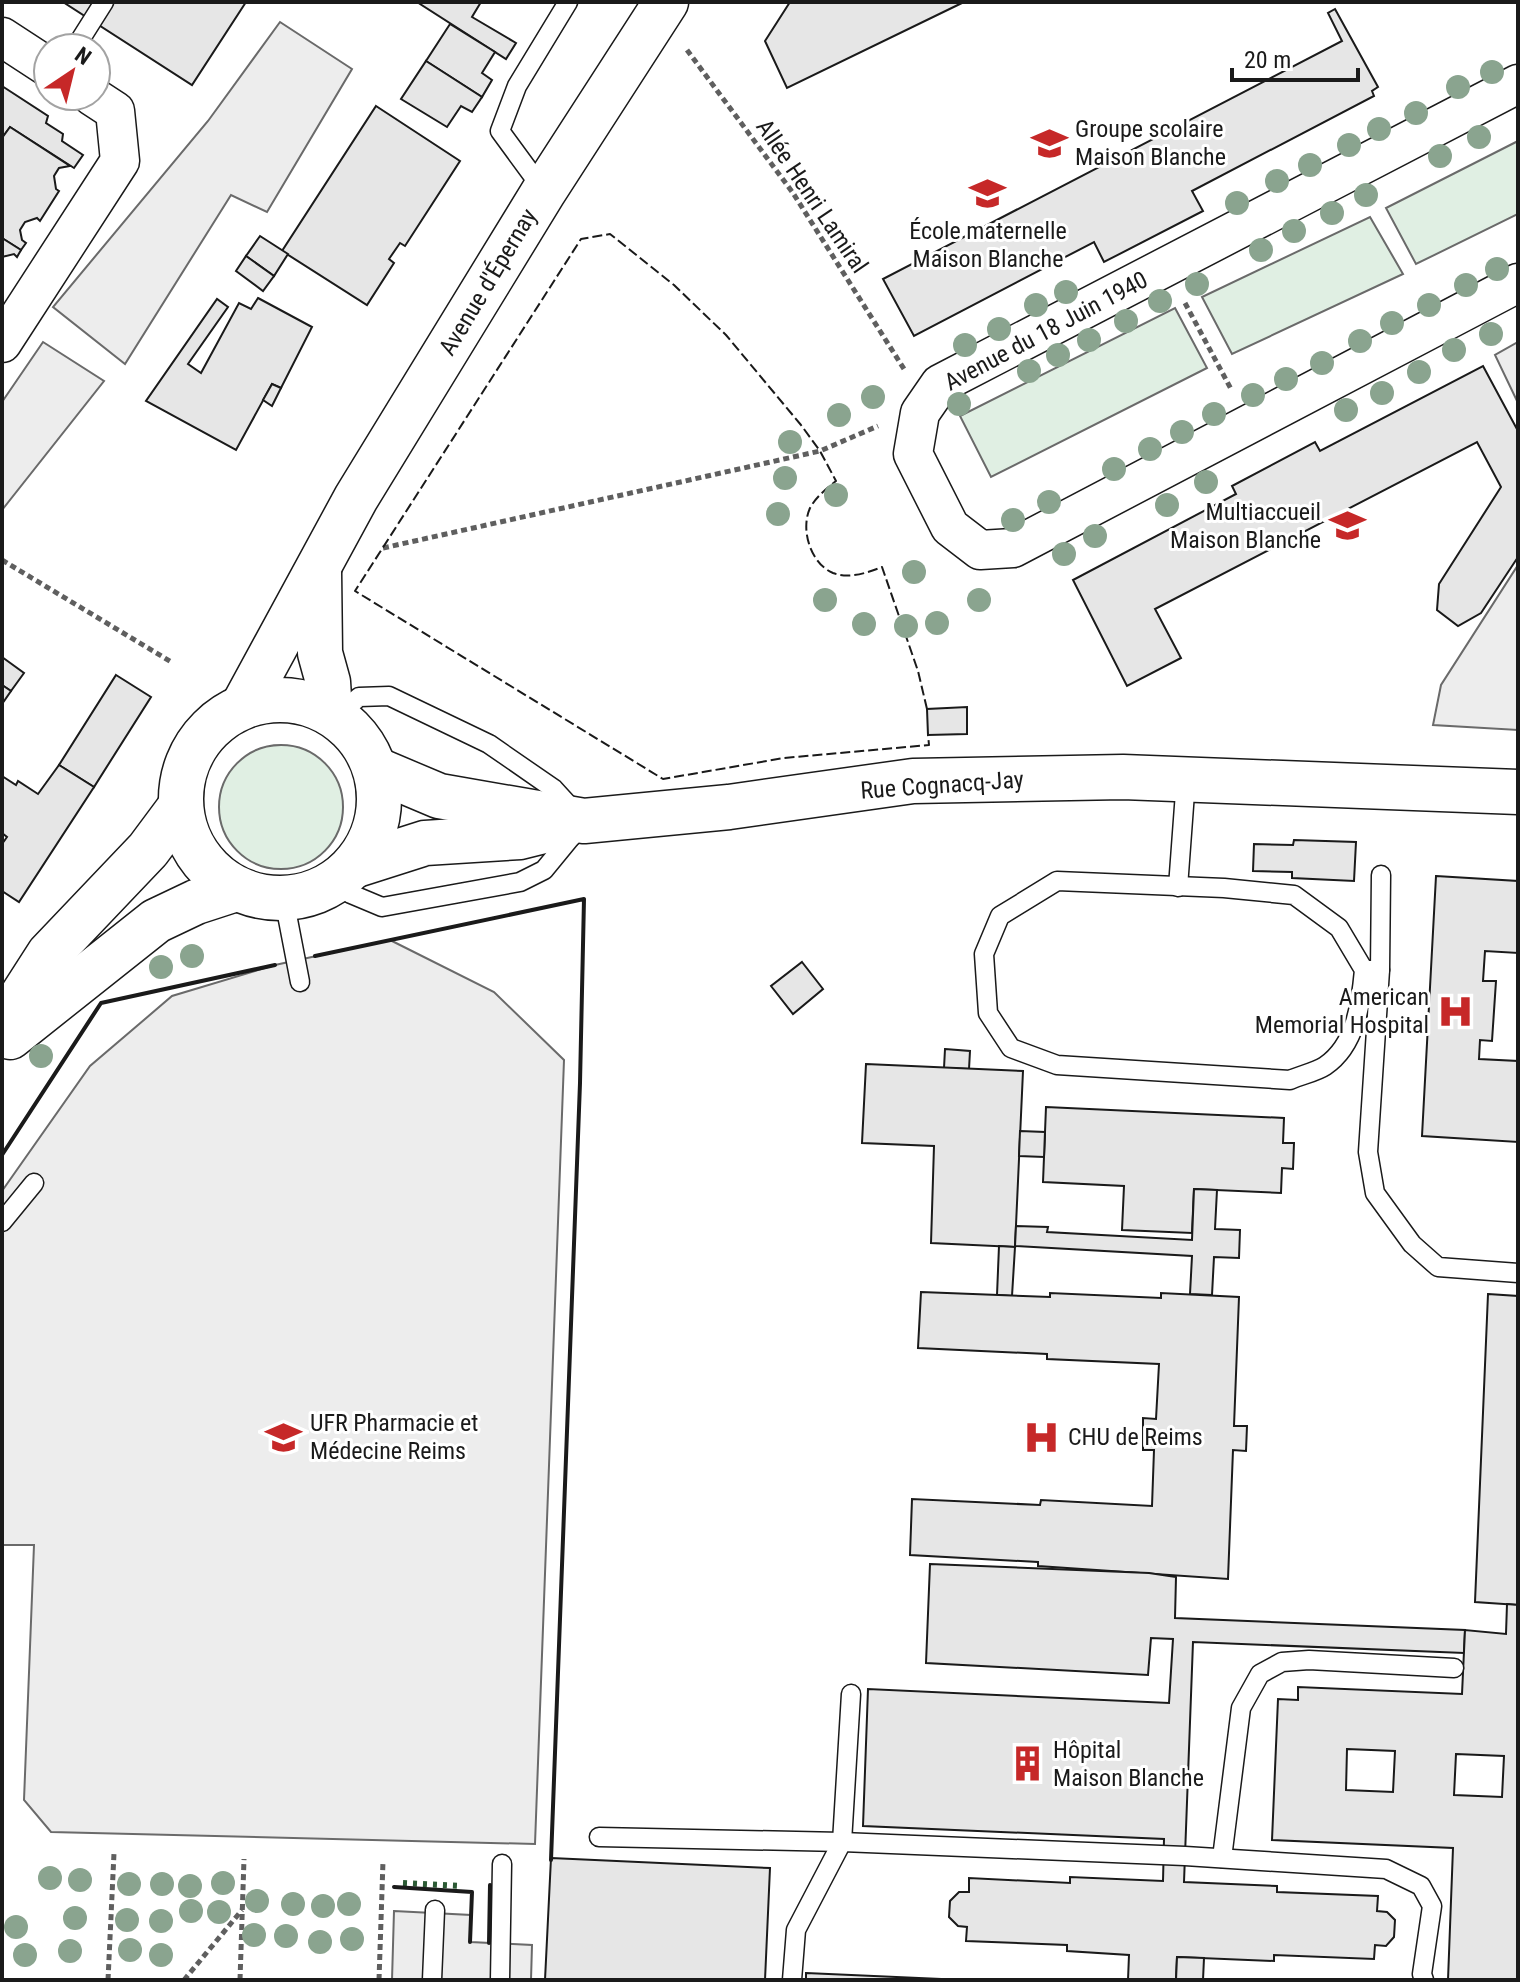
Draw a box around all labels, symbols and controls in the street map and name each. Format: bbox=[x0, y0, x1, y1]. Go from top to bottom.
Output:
north arrow bbox=[32, 32, 112, 112]
scale bar bbox=[1232, 32, 1358, 82]
text: N bbox=[70, 42, 96, 70]
text: 20 m bbox=[1244, 46, 1291, 74]
street label: Allée Henri Lamiral bbox=[750, 114, 874, 278]
place label: Groupe scolaire Maison Blanche bbox=[1075, 115, 1226, 171]
school or university icon: Groupe scolaire Maison Blanche bbox=[1030, 124, 1068, 162]
school or university icon: École maternelle Maison Blanche bbox=[969, 175, 1007, 213]
street label: Avenue d'Épernay bbox=[433, 204, 543, 360]
place label: École maternelle Maison Blanche bbox=[909, 217, 1067, 273]
street label: Avenue du 18 Juin 1940 bbox=[940, 266, 1152, 396]
place label: Multiaccueil Maison Blanche bbox=[1170, 498, 1321, 554]
school or university icon: Multiaccueil Maison Blanche bbox=[1328, 507, 1366, 545]
street label: Rue Cognacq-Jay bbox=[859, 765, 1025, 805]
place label: American Memorial Hospital bbox=[1255, 983, 1429, 1039]
hospital icon: American Memorial Hospital bbox=[1436, 992, 1474, 1030]
place label: UFR Pharmacie et Médecine Reims bbox=[310, 1409, 478, 1465]
school or university icon: UFR Pharmacie et Médecine Reims bbox=[265, 1418, 303, 1456]
hospital icon: CHU de Reims bbox=[1023, 1418, 1061, 1456]
place label: CHU de Reims bbox=[1068, 1423, 1203, 1451]
place label: Hôpital Maison Blanche bbox=[1053, 1736, 1204, 1792]
building icon: Hôpital Maison Blanche bbox=[1008, 1745, 1046, 1783]

